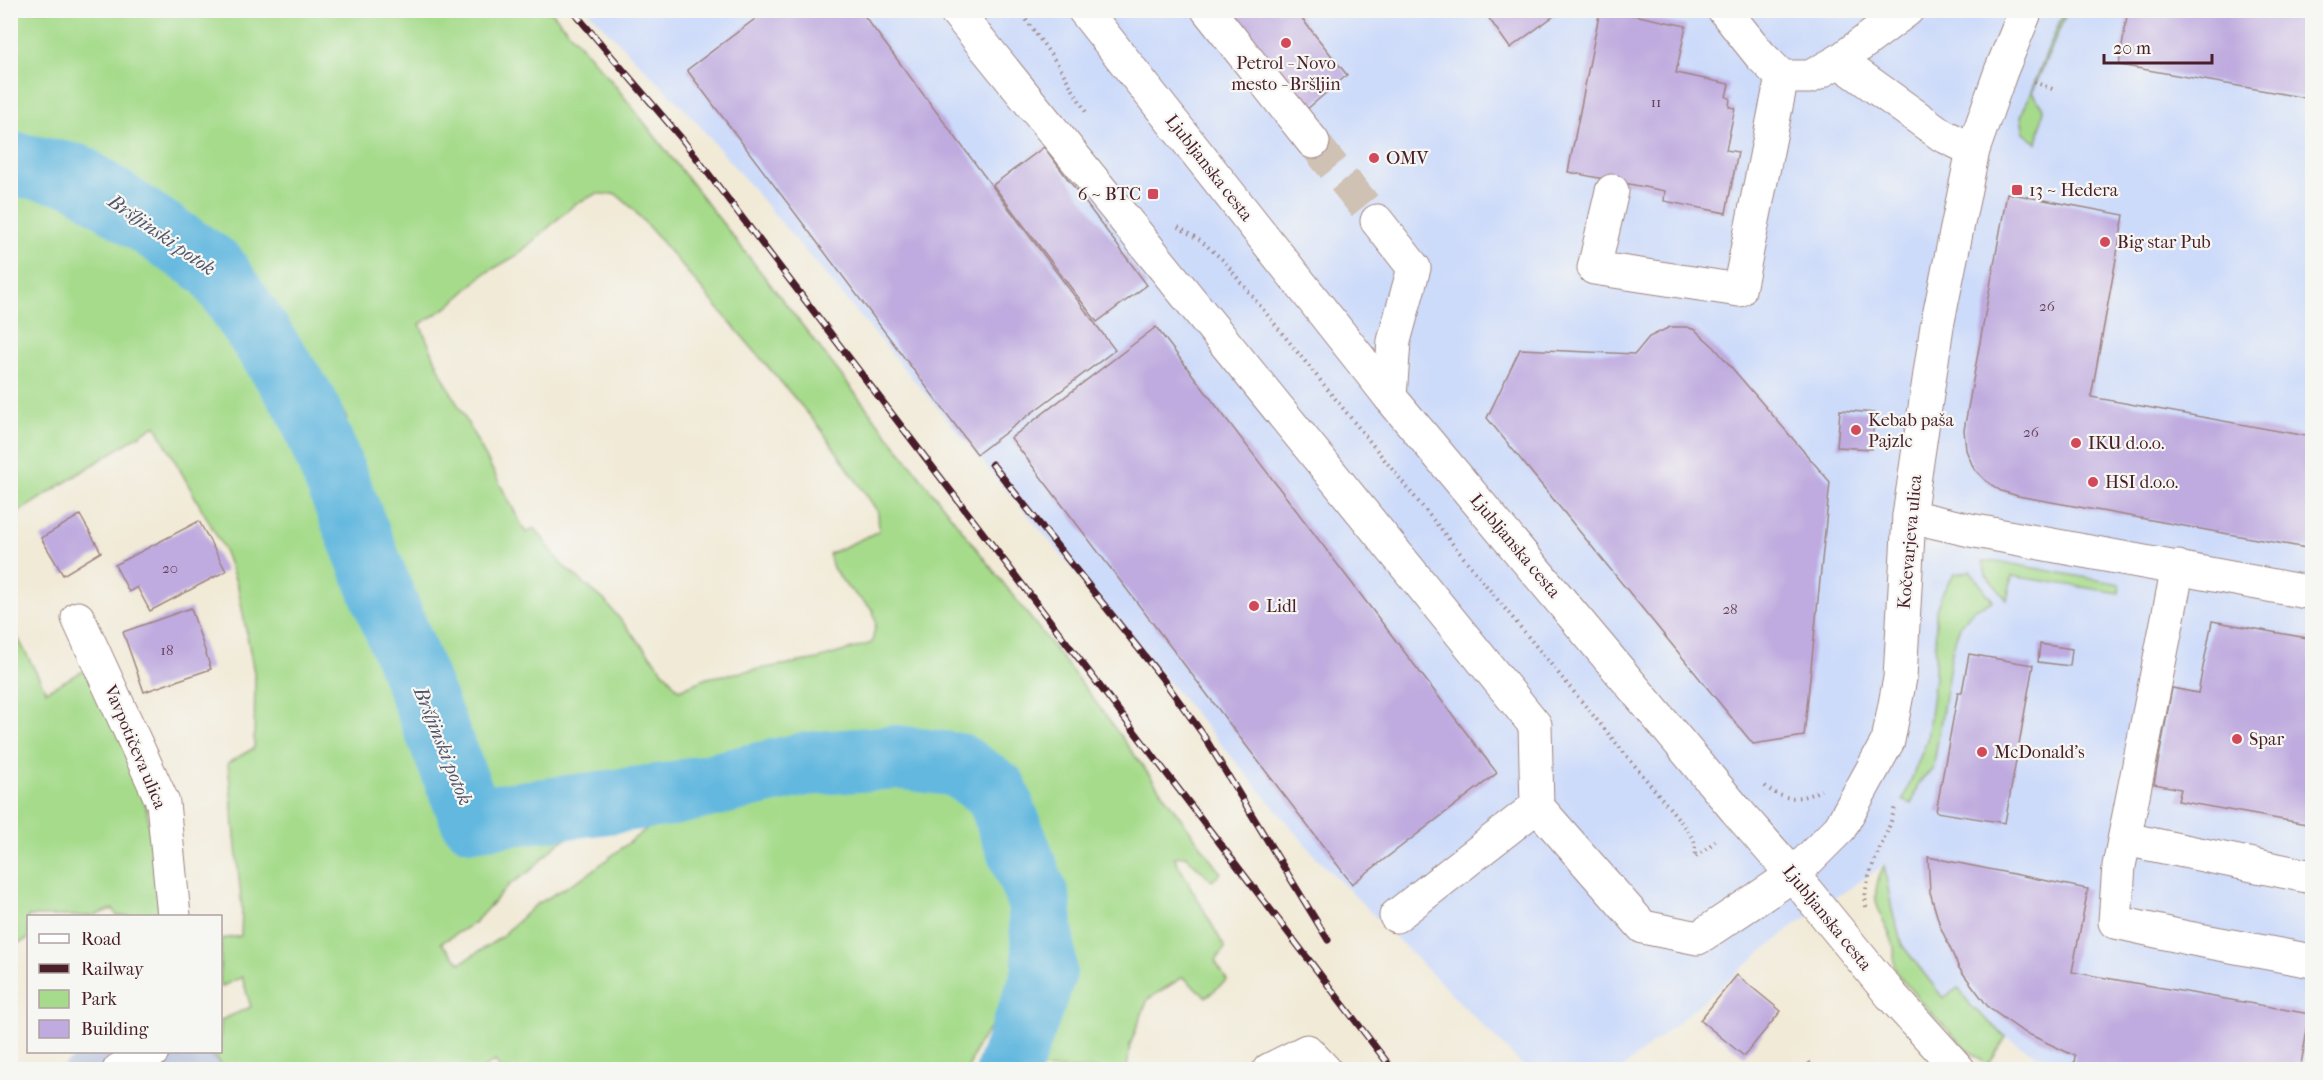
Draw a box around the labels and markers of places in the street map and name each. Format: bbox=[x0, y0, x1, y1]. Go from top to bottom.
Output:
marker: Petrol - Novo mesto - Bršljin bbox=[1279, 36, 1293, 50]
place label: Petrol - Novo mesto - Bršljin bbox=[1231, 53, 1341, 95]
place label: OMV bbox=[1386, 148, 1429, 169]
marker: OMV bbox=[1367, 151, 1381, 165]
place label: 13 ~ Hedera bbox=[2029, 180, 2119, 201]
marker: 13 ~ Hedera bbox=[2010, 183, 2024, 197]
place label: 6 ~ BTC bbox=[1078, 184, 1141, 205]
marker: 6 ~ BTC bbox=[1146, 187, 1160, 201]
place label: Big star Pub bbox=[2117, 232, 2211, 253]
marker: Big star Pub bbox=[2098, 235, 2112, 249]
place label: Kebab paša Pajzlc bbox=[1868, 410, 1954, 452]
marker: Kebab paša Pajzlc bbox=[1849, 423, 1863, 437]
place label: IKU d.o.o. bbox=[2088, 433, 2164, 454]
marker: IKU d.o.o. bbox=[2069, 436, 2083, 450]
place label: HSI d.o.o. bbox=[2105, 472, 2178, 493]
marker: HSI d.o.o. bbox=[2086, 475, 2100, 489]
place label: Lidl bbox=[1266, 596, 1297, 617]
marker: Lidl bbox=[1247, 599, 1261, 613]
place label: Spar bbox=[2249, 729, 2284, 750]
marker: Spar bbox=[2230, 732, 2244, 746]
place label: McDonald's bbox=[1994, 742, 2085, 763]
marker: McDonald's bbox=[1975, 745, 1989, 759]

